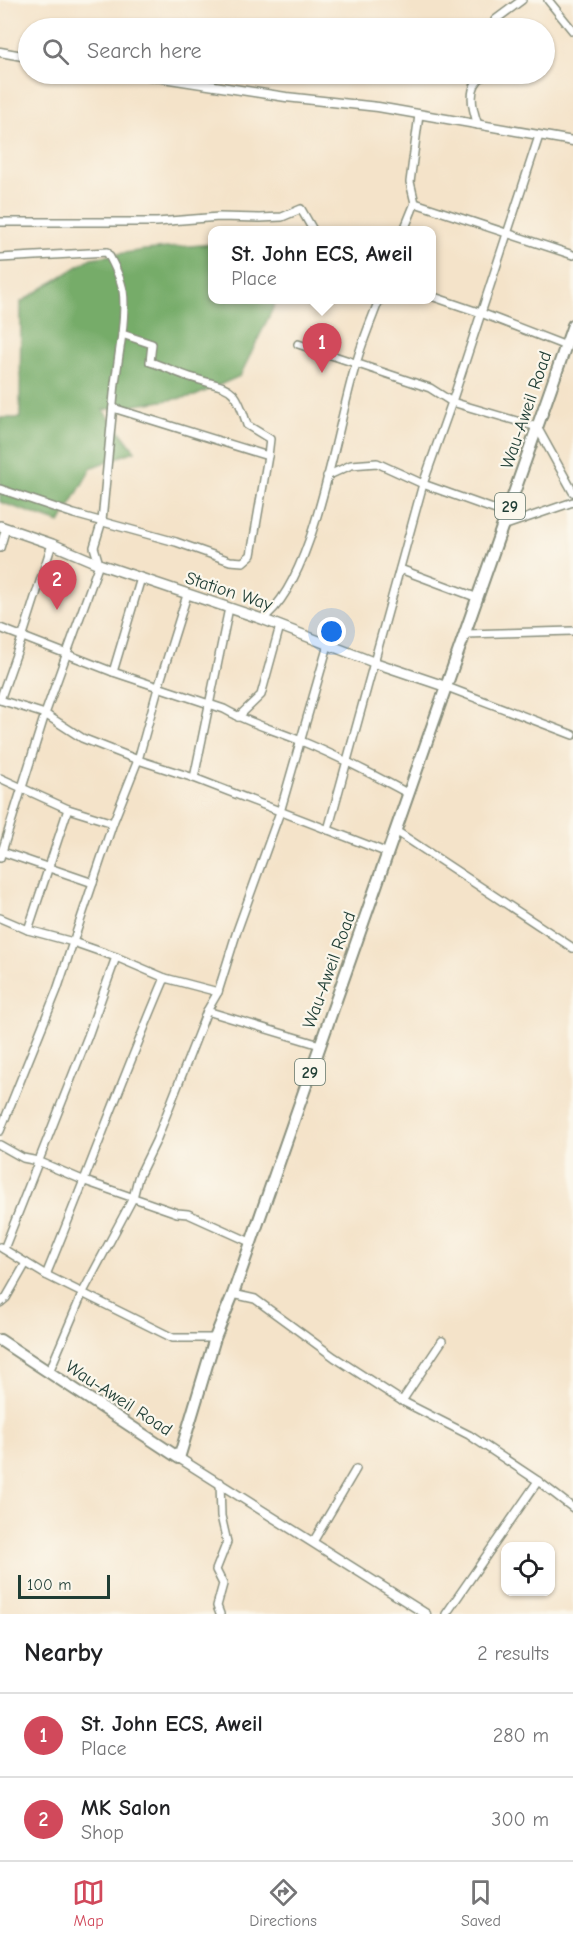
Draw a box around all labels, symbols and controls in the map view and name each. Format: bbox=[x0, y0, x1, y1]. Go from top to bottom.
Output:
search box bbox=[18, 18, 555, 84]
icon: search bbox=[39, 35, 72, 68]
text: Search here bbox=[87, 38, 202, 64]
popup bbox=[208, 226, 436, 304]
text: St. John ECS, Aweil bbox=[231, 241, 413, 267]
text: Place bbox=[231, 267, 277, 290]
pin: 1 bbox=[302, 324, 342, 373]
street label: Wau-Aweil Road bbox=[497, 349, 556, 472]
road number: 29 bbox=[495, 493, 525, 519]
pin: 2 bbox=[38, 560, 76, 610]
street label: Station Way bbox=[183, 568, 276, 616]
your location bbox=[317, 617, 346, 646]
street label: Wau-Aweil Road bbox=[299, 909, 360, 1032]
road number: 29 bbox=[295, 1059, 325, 1085]
street label: Wau-Aweil Road bbox=[61, 1356, 176, 1441]
map controls bbox=[501, 1542, 555, 1596]
button: locate bbox=[501, 1542, 555, 1596]
scale bar bbox=[18, 1572, 110, 1600]
text: 100 m bbox=[27, 1576, 71, 1594]
text: Nearby bbox=[24, 1638, 103, 1668]
text: 2 results bbox=[477, 1642, 549, 1665]
text: St. John ECS, Aweil bbox=[81, 1711, 263, 1737]
text: 1 bbox=[40, 1724, 47, 1747]
text: 280 m bbox=[493, 1724, 549, 1747]
text: Place bbox=[81, 1737, 127, 1760]
text: MK Salon bbox=[81, 1795, 171, 1821]
text: 2 bbox=[39, 1808, 48, 1831]
text: 300 m bbox=[491, 1808, 549, 1831]
text: Shop bbox=[81, 1821, 124, 1844]
tab: Map bbox=[72, 1876, 105, 1930]
tab: Directions bbox=[249, 1876, 317, 1930]
tab: Saved bbox=[461, 1876, 501, 1930]

